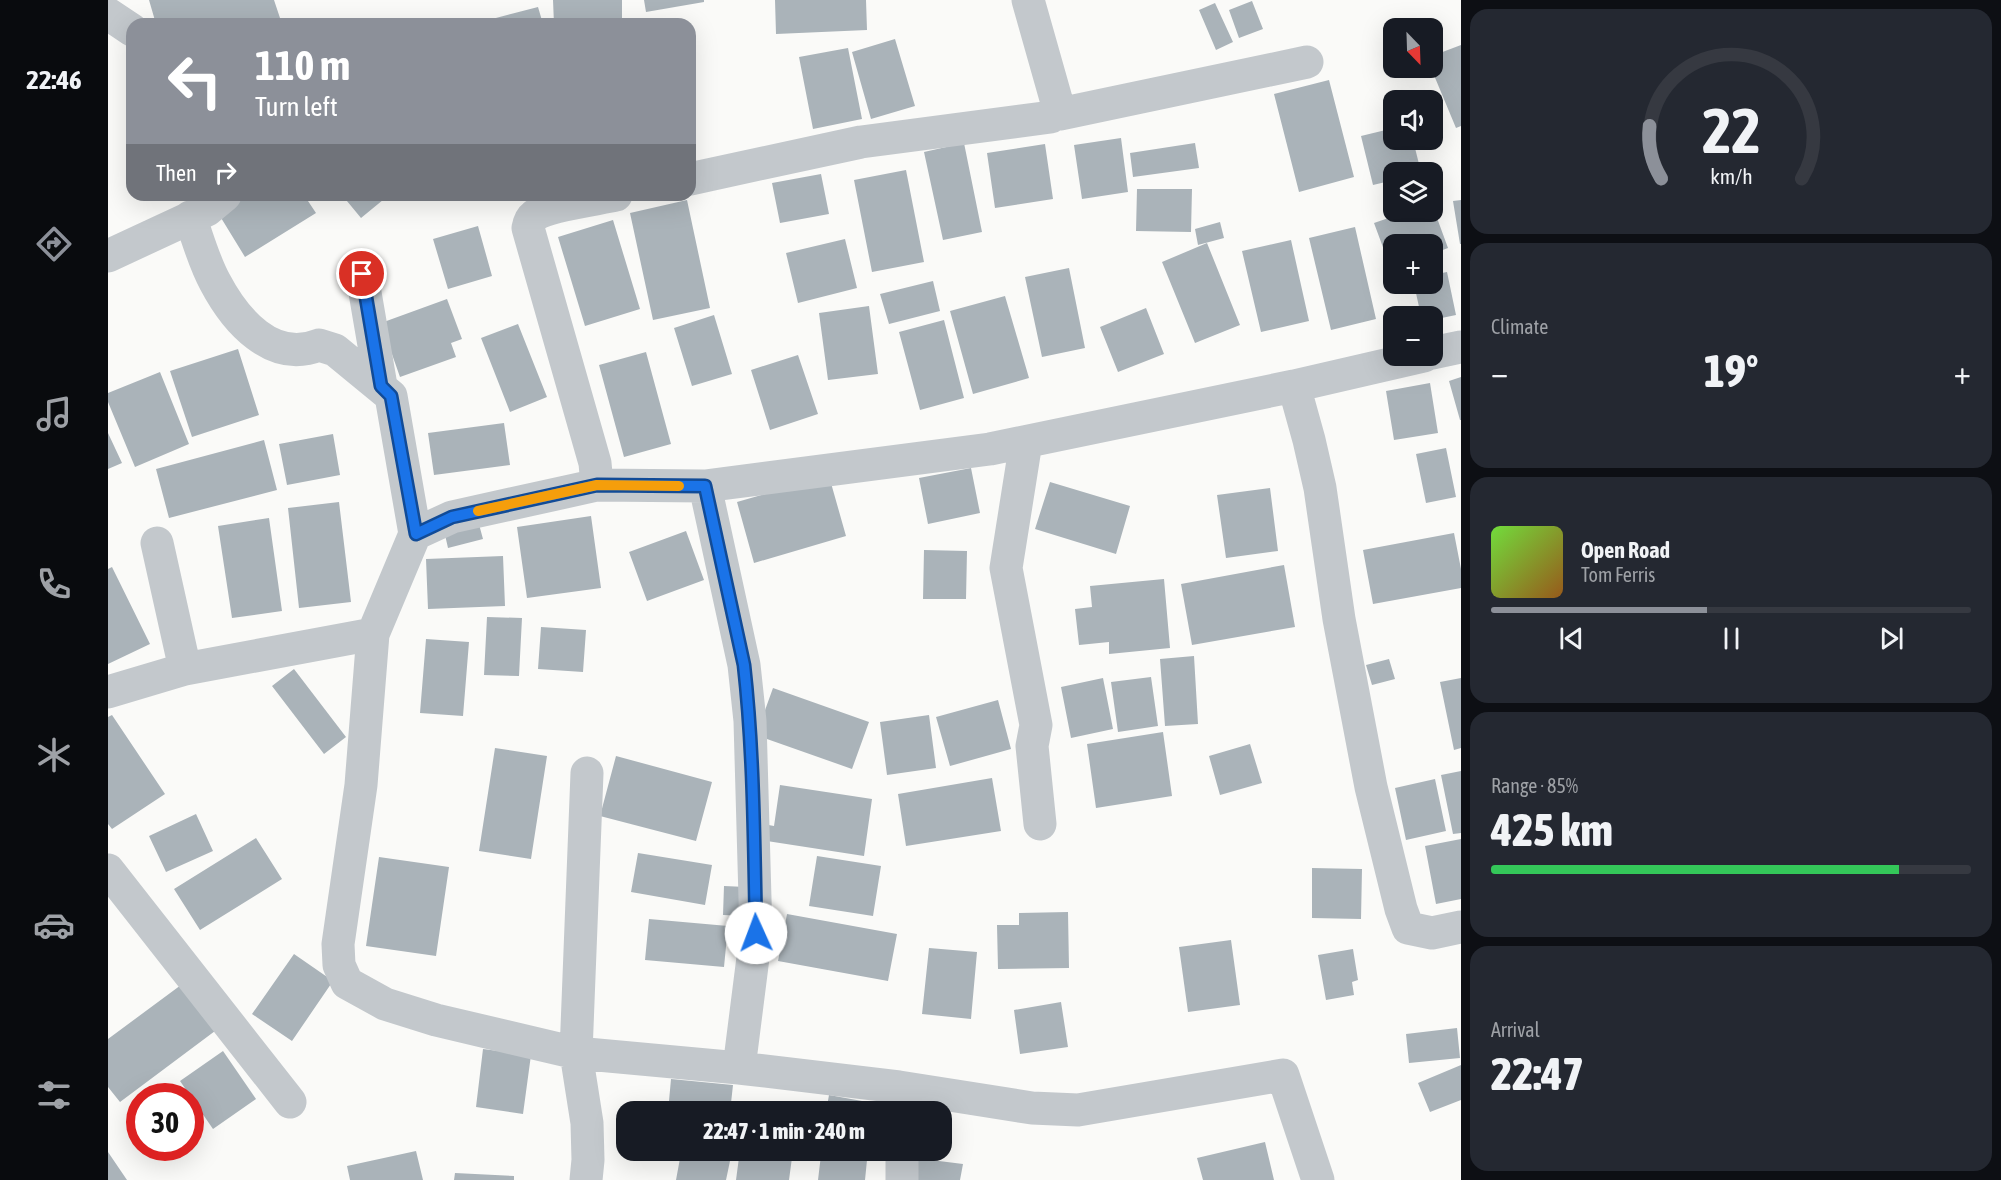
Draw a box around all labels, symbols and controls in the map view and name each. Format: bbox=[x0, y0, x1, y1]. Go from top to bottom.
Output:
north arrow bbox=[1383, 18, 1443, 78]
map controls bbox=[1383, 18, 1443, 366]
text: 110 m bbox=[255, 41, 350, 89]
icon: left bbox=[156, 42, 234, 120]
text: 22:46 bbox=[26, 64, 82, 95]
button: sound bbox=[1383, 90, 1443, 150]
text: Turn left bbox=[255, 91, 338, 122]
text: 22 bbox=[1702, 95, 1760, 166]
icon: right bbox=[209, 156, 242, 189]
text: Then bbox=[156, 160, 197, 186]
button: layers bbox=[1383, 162, 1443, 222]
text: km/h bbox=[1710, 164, 1752, 189]
icon: directions bbox=[33, 223, 75, 265]
button: + bbox=[1383, 234, 1443, 294]
pin bbox=[336, 248, 387, 299]
icon: arrive bbox=[345, 257, 378, 290]
button: − bbox=[1383, 306, 1443, 366]
text: Climate bbox=[1491, 315, 1548, 338]
text: 19° bbox=[1704, 345, 1758, 397]
text: − bbox=[1491, 353, 1508, 391]
text: + bbox=[1954, 353, 1971, 391]
icon: music bbox=[33, 393, 75, 435]
text: Open Road bbox=[1581, 537, 1670, 563]
icon: phone bbox=[33, 563, 75, 605]
text: Tom Ferris bbox=[1581, 563, 1655, 586]
icon: previous bbox=[1555, 622, 1588, 655]
icon: pause bbox=[1715, 622, 1748, 655]
icon: next bbox=[1875, 622, 1908, 655]
icon: climate bbox=[33, 734, 75, 776]
text: Range · 85% bbox=[1491, 774, 1578, 797]
text: 425 km bbox=[1491, 804, 1613, 856]
position arrow bbox=[724, 901, 788, 965]
icon: car bbox=[33, 904, 75, 946]
text: Arrival bbox=[1491, 1018, 1540, 1041]
text: 22:47 bbox=[1491, 1048, 1584, 1100]
icon: filters bbox=[33, 1074, 75, 1116]
speed limit sign: 30 bbox=[126, 1083, 204, 1161]
text: 22:47 · 1 min · 240 m bbox=[703, 1118, 865, 1144]

